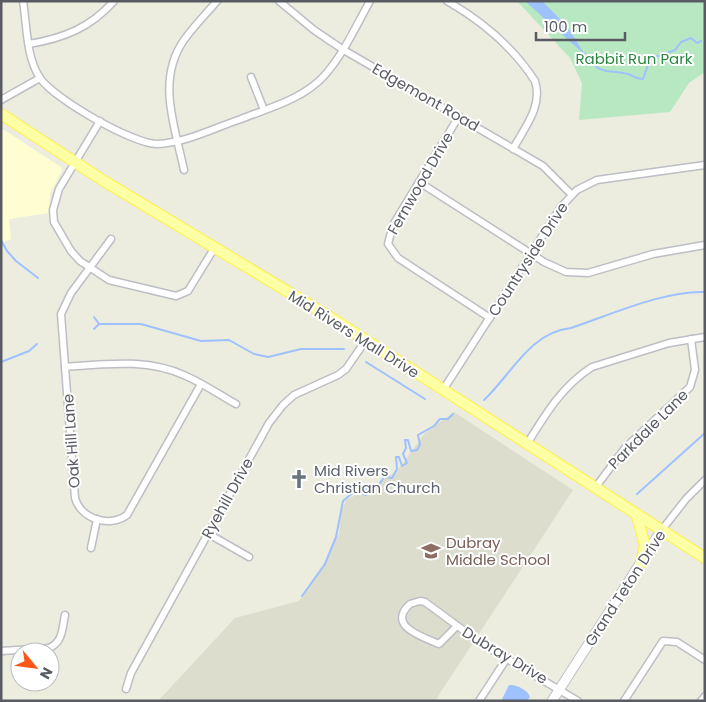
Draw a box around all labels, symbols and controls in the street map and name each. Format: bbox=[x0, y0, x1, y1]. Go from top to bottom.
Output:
scale bar bbox=[536, 10, 625, 42]
text: 100 m bbox=[544, 16, 587, 37]
park label: Rabbit Run Park bbox=[575, 48, 693, 69]
street label: Edgemont Road bbox=[369, 58, 483, 136]
street label: Fernwood Drive bbox=[382, 128, 458, 238]
street label: Countryside Drive bbox=[483, 198, 573, 320]
street label: Mid Rivers Mall Drive bbox=[285, 285, 423, 383]
street label: Parkdale Lane bbox=[603, 384, 693, 474]
street label: Oak Hill Lane bbox=[57, 393, 85, 489]
street label: Ryehill Drive bbox=[196, 454, 258, 542]
place label: Mid Rivers Christian Church bbox=[314, 460, 440, 498]
church icon: Mid Rivers Christian Church bbox=[288, 468, 310, 490]
street label: Grand Teton Drive bbox=[579, 526, 671, 650]
place label: Dubray Middle School bbox=[446, 532, 550, 570]
school or university icon: Dubray Middle School bbox=[420, 540, 442, 562]
street label: Dubray Drive bbox=[458, 621, 552, 689]
north arrow bbox=[10, 642, 60, 692]
text: N bbox=[35, 664, 58, 683]

